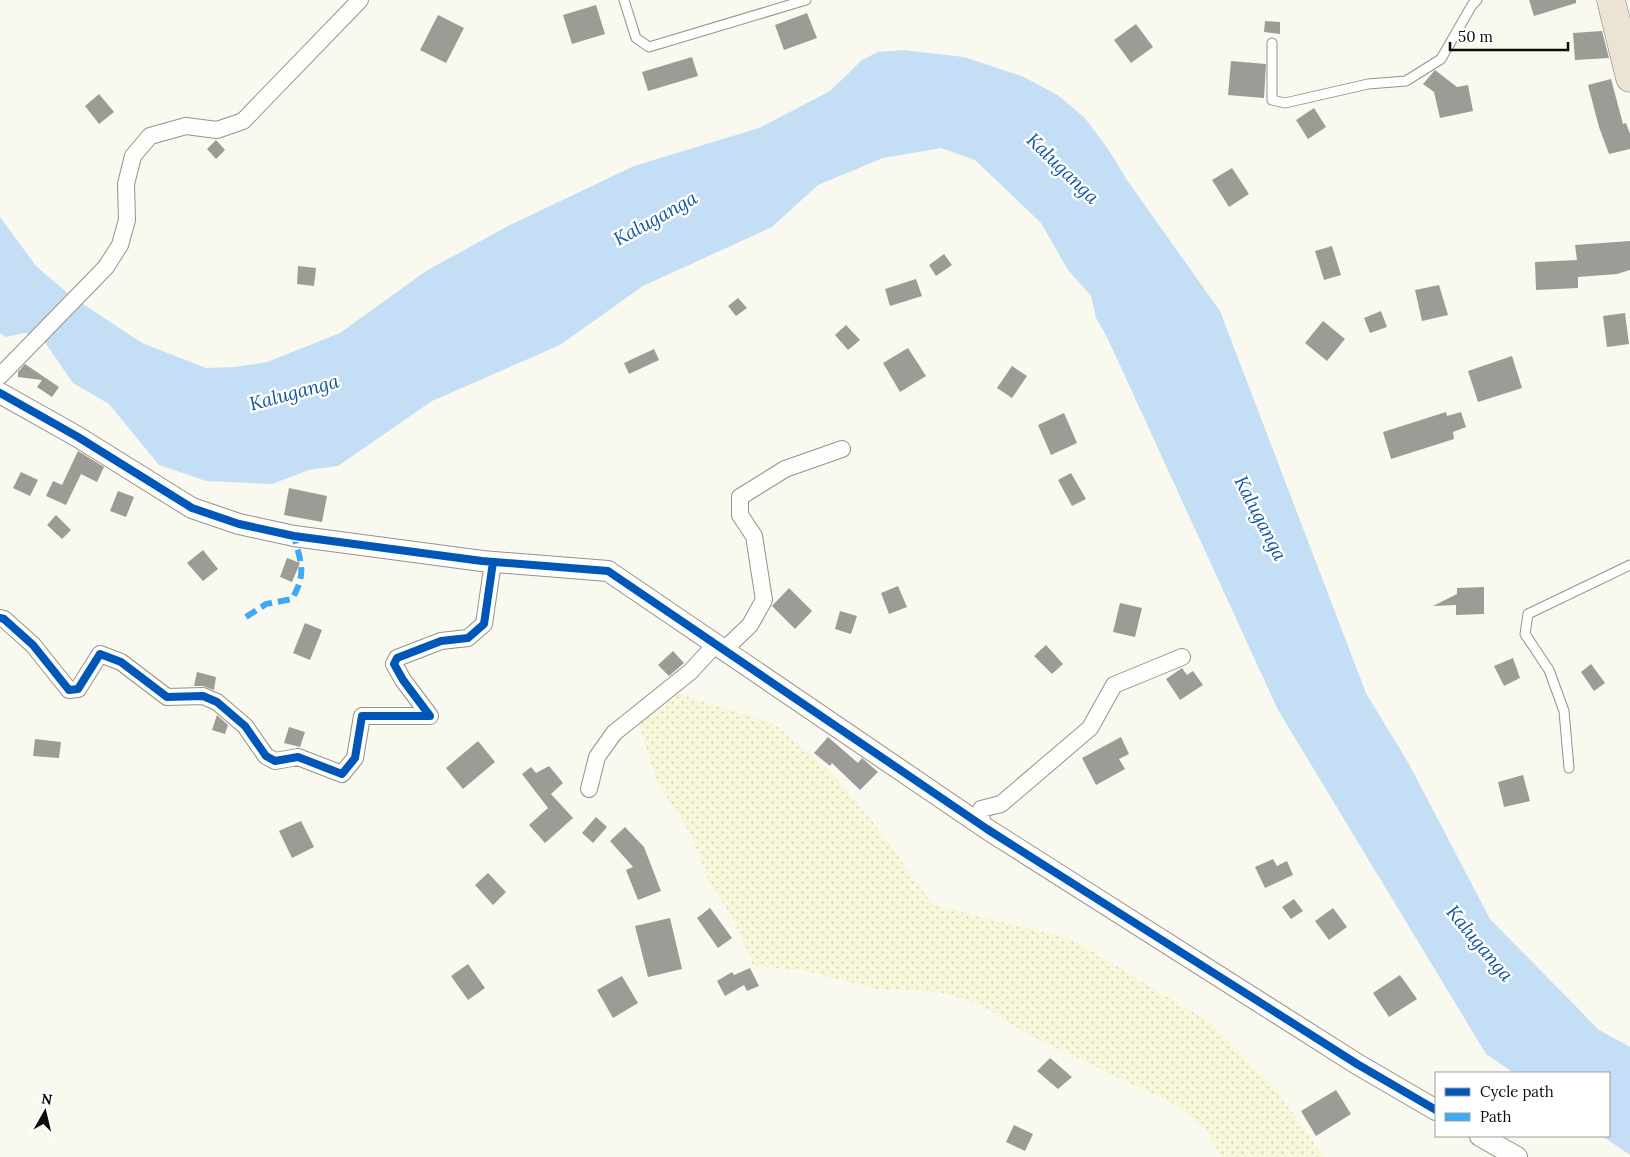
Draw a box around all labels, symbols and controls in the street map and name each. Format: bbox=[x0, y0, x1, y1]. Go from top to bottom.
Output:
scale bar bbox=[1450, 20, 1568, 52]
text: 50 m bbox=[1458, 27, 1493, 46]
water label: Kaluganga bbox=[1022, 127, 1105, 209]
water label: Kaluganga bbox=[609, 185, 701, 251]
water label: Kaluganga bbox=[247, 368, 342, 415]
water label: Kaluganga bbox=[1229, 472, 1293, 565]
water label: Kaluganga bbox=[1441, 900, 1519, 986]
legend bbox=[1435, 1072, 1610, 1137]
text: Cycle path bbox=[1480, 1082, 1554, 1101]
north arrow bbox=[20, 1087, 70, 1137]
text: N bbox=[40, 1089, 54, 1109]
text: Path bbox=[1480, 1107, 1511, 1126]

